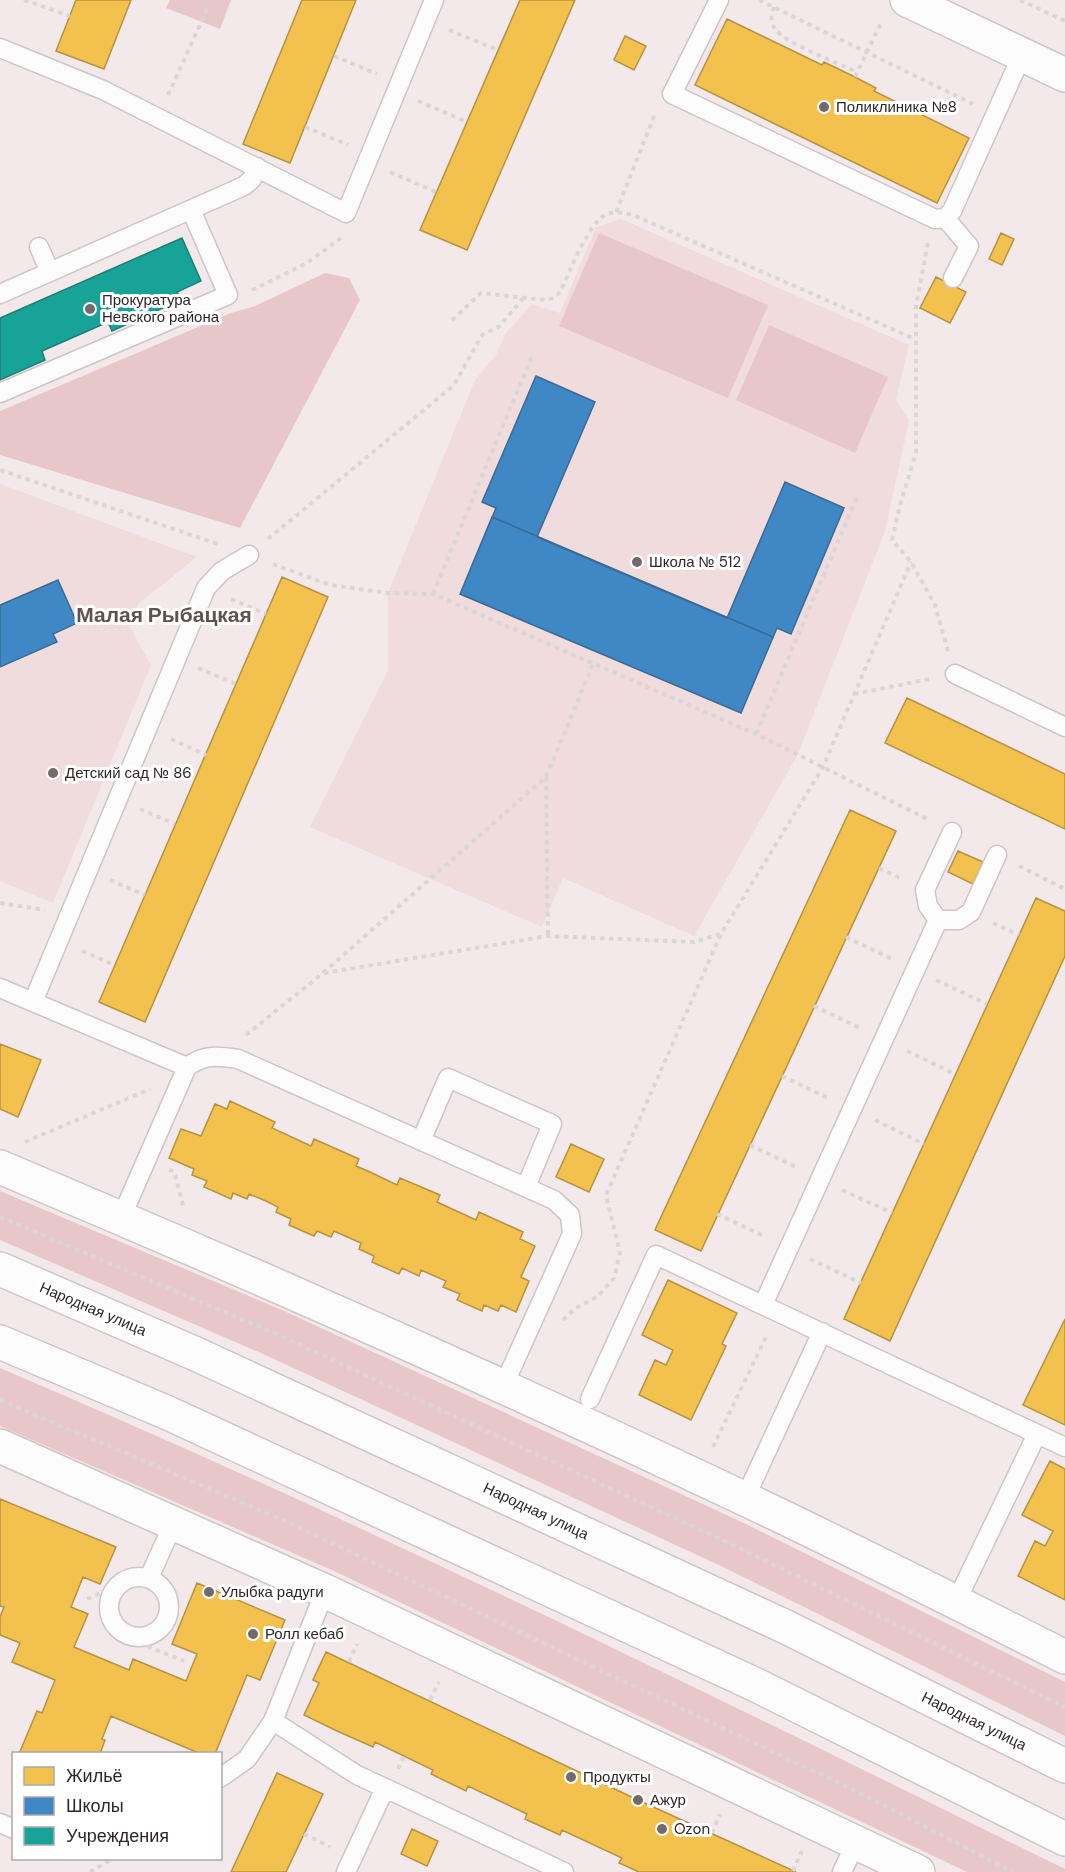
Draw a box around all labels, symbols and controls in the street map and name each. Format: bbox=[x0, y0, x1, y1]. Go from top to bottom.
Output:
place label: Поликлиника №8 bbox=[836, 97, 957, 117]
marker: Поликлиника №8 bbox=[817, 100, 831, 114]
place label: Прокуратура Невского района bbox=[102, 290, 220, 327]
marker: Прокуратура Невского района bbox=[83, 302, 97, 316]
place label: Школа № 512 bbox=[649, 552, 741, 572]
marker: Школа № 512 bbox=[630, 555, 644, 569]
district label: Малая Рыбацкая bbox=[76, 601, 252, 629]
place label: Детский сад № 86 bbox=[65, 763, 192, 783]
marker: Детский сад № 86 bbox=[46, 766, 60, 780]
street label: Народная улица bbox=[37, 1277, 150, 1341]
street label: Народная улица bbox=[480, 1478, 593, 1544]
place label: Улыбка радуги bbox=[221, 1582, 324, 1602]
marker: Улыбка радуги bbox=[202, 1585, 216, 1599]
place label: Ролл кебаб bbox=[265, 1624, 344, 1644]
marker: Ролл кебаб bbox=[246, 1627, 260, 1641]
street label: Народная улица bbox=[918, 1687, 1030, 1755]
legend bbox=[12, 1752, 222, 1860]
text: Жильё bbox=[66, 1764, 123, 1788]
place label: Продукты bbox=[583, 1767, 651, 1787]
marker: Продукты bbox=[564, 1770, 578, 1784]
place label: Ажур bbox=[650, 1790, 686, 1810]
marker: Ажур bbox=[631, 1793, 645, 1807]
text: Школы bbox=[66, 1794, 124, 1818]
place label: Ozon bbox=[674, 1819, 710, 1839]
marker: Ozon bbox=[655, 1822, 669, 1836]
text: Учреждения bbox=[66, 1824, 169, 1848]

